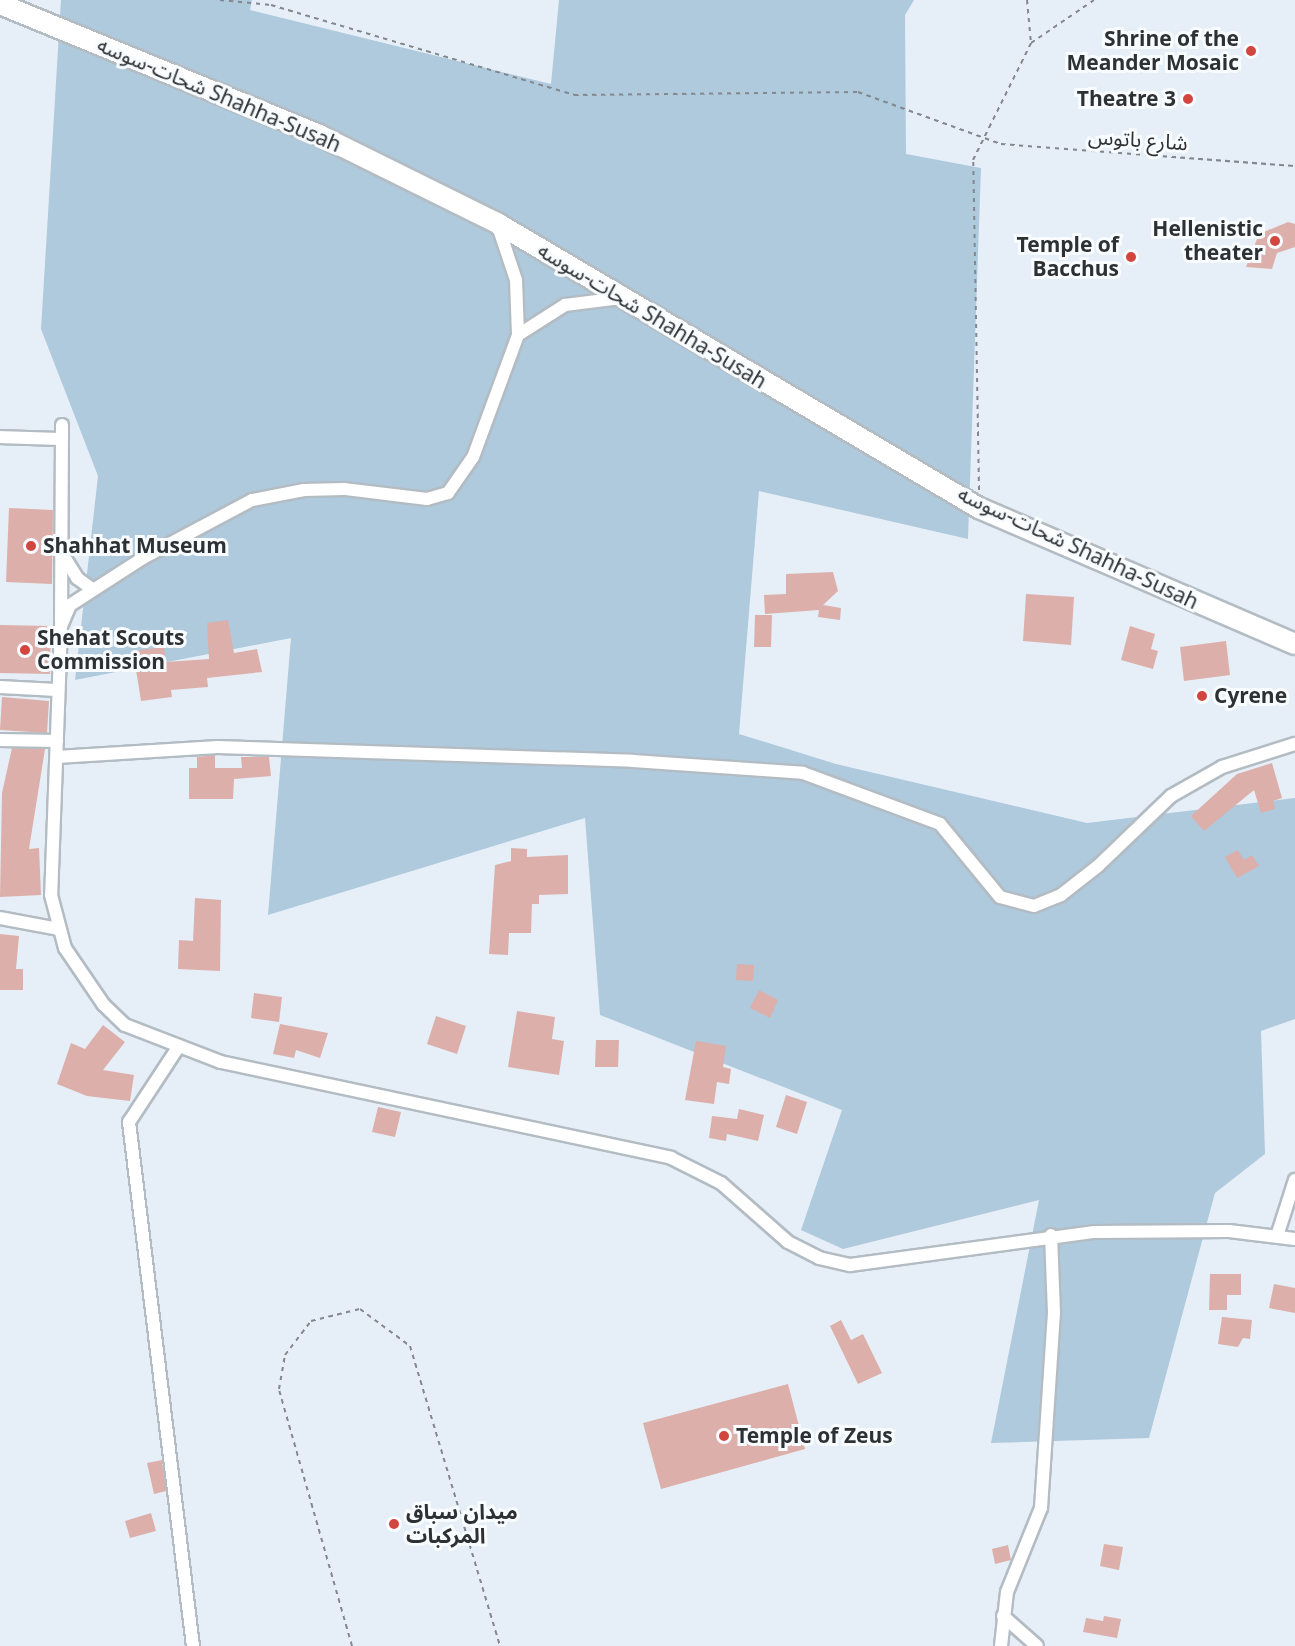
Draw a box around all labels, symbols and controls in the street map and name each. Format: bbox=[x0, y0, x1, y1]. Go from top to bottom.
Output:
place label: Shrine of the Meander Mosaic bbox=[1066, 26, 1239, 76]
street label: شحات-سوسه Shahha-Susah bbox=[93, 32, 345, 158]
marker: Shrine of the Meander Mosaic bbox=[1244, 44, 1258, 58]
place label: Theatre 3 bbox=[1077, 86, 1176, 112]
marker: Theatre 3 bbox=[1181, 92, 1195, 106]
street label: شارع باتوس bbox=[1087, 124, 1189, 156]
place label: Hellenistic theater bbox=[1152, 216, 1263, 266]
place label: Temple of Bacchus bbox=[1017, 232, 1119, 282]
marker: Hellenistic theater bbox=[1268, 234, 1282, 248]
street label: شحات-سوسه Shahha-Susah bbox=[533, 238, 771, 394]
marker: Temple of Bacchus bbox=[1124, 250, 1138, 264]
street label: شحات-سوسه Shahha-Susah bbox=[954, 481, 1202, 615]
place label: Shahhat Museum bbox=[43, 533, 227, 559]
marker: Shahhat Museum bbox=[24, 539, 38, 553]
place label: Shehat Scouts Commission bbox=[37, 625, 185, 675]
marker: Shehat Scouts Commission bbox=[18, 643, 32, 657]
place label: Cyrene bbox=[1214, 683, 1287, 709]
marker: Cyrene bbox=[1195, 689, 1209, 703]
place label: Temple of Zeus bbox=[736, 1423, 893, 1449]
marker: Temple of Zeus bbox=[717, 1429, 731, 1443]
place label: ميدان سباق المركبات bbox=[406, 1499, 518, 1549]
marker: ميدان سباق المركبات bbox=[387, 1517, 401, 1531]

